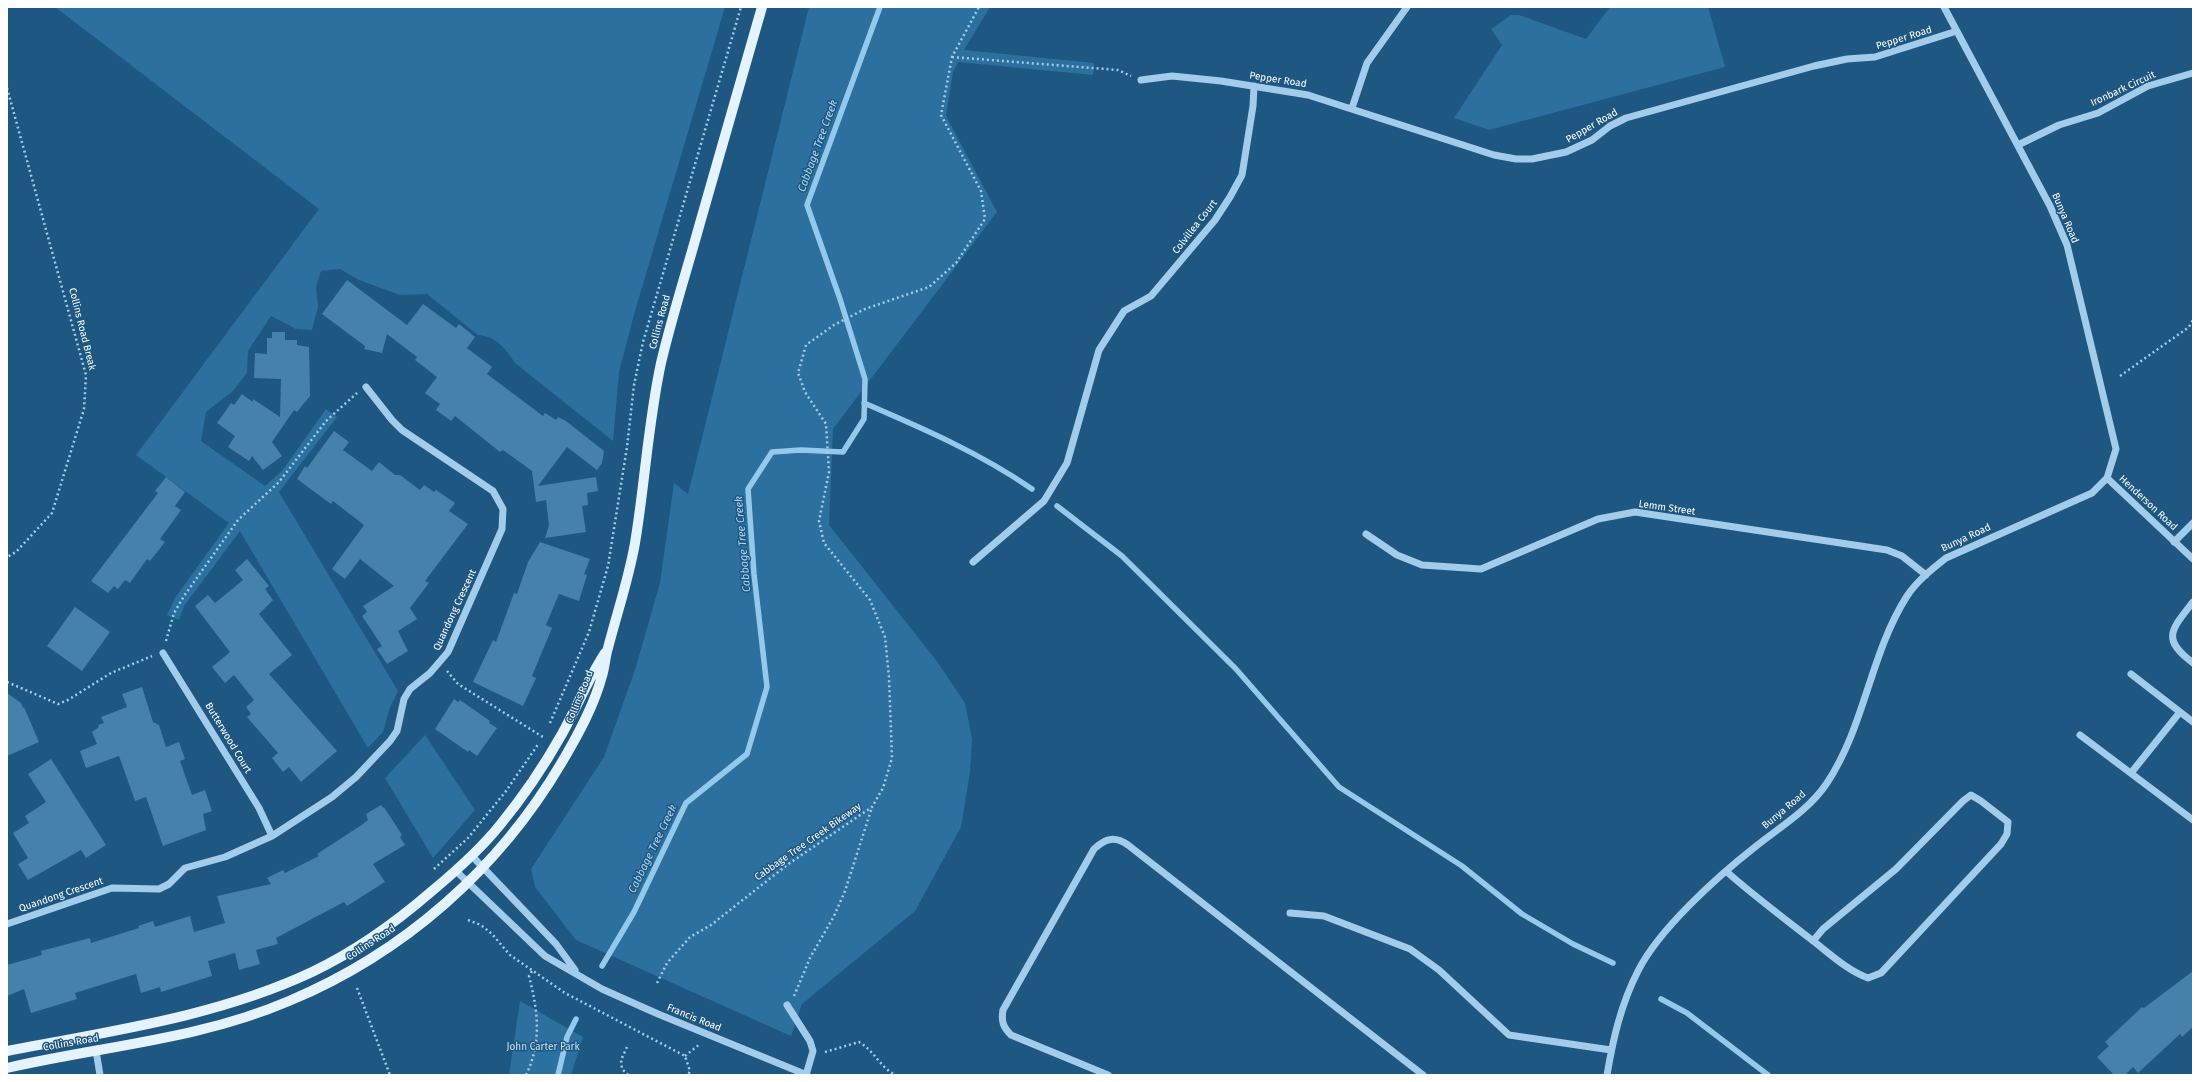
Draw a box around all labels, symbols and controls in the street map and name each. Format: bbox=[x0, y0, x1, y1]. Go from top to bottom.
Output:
street label: Pepper Road bbox=[1875, 24, 1933, 52]
street label: Ironbark Circuit bbox=[2089, 69, 2157, 109]
street label: Pepper Road bbox=[1248, 70, 1308, 90]
water label: Cabbage Tree Creek bbox=[795, 98, 841, 194]
street label: Pepper Road bbox=[1564, 106, 1620, 146]
street label: Bunya Road bbox=[2049, 191, 2081, 245]
street label: Colvillea Court bbox=[1170, 197, 1220, 257]
street label: Collins Road Break bbox=[66, 287, 98, 371]
street label: Collins Road bbox=[647, 293, 673, 351]
street label: Henderson Road bbox=[2116, 473, 2180, 533]
water label: Cabbage Tree Creek bbox=[732, 495, 754, 593]
street label: Lemm Street bbox=[1638, 498, 1696, 518]
street label: Bunya Road bbox=[1939, 521, 1993, 555]
street label: Quandong Crescent bbox=[431, 568, 479, 652]
street label: Collins Road bbox=[564, 669, 596, 725]
street label: Butterwood Court bbox=[202, 700, 254, 776]
street label: Bunya Road bbox=[1760, 788, 1808, 832]
street label: Cabbage Tree Creek Bikeway bbox=[752, 801, 864, 883]
water label: Cabbage Tree Creek bbox=[626, 803, 680, 895]
street label: Quandong Crescent bbox=[17, 875, 105, 915]
street label: Collins Road bbox=[344, 923, 398, 963]
street label: Francis Road bbox=[665, 1002, 723, 1034]
street label: Collins Road bbox=[42, 1032, 100, 1054]
park label: John Carter Park bbox=[506, 1041, 580, 1053]

